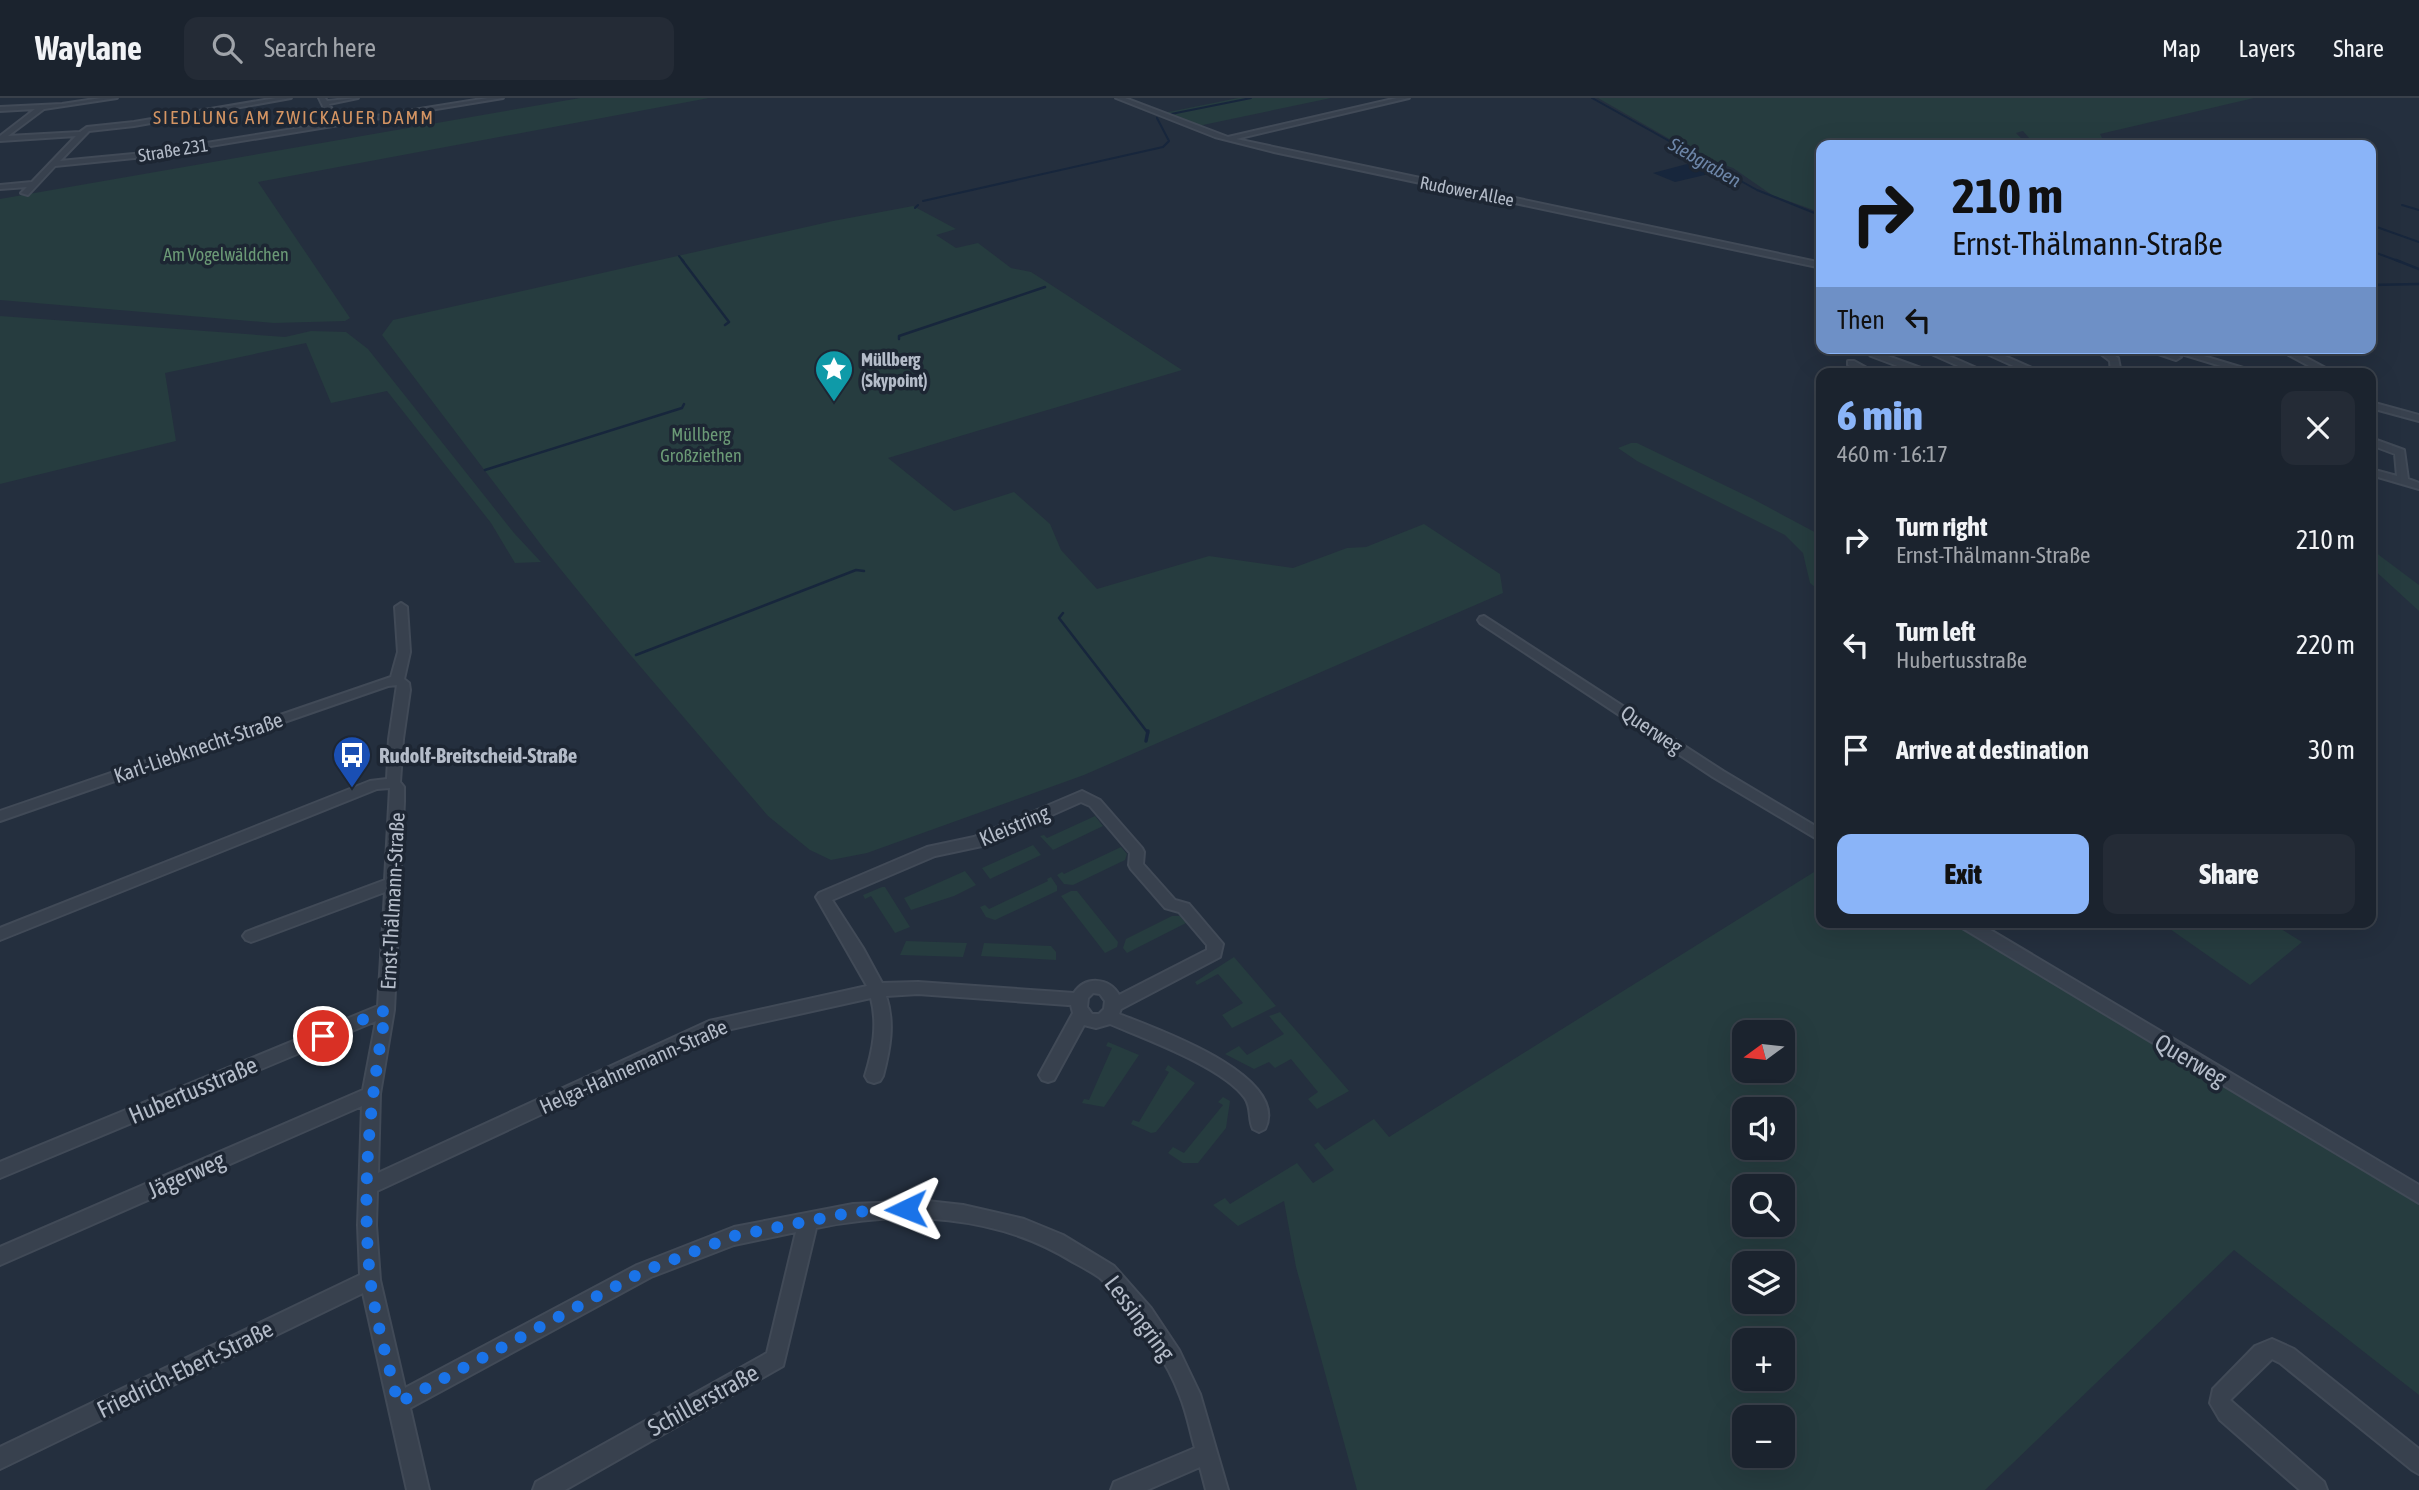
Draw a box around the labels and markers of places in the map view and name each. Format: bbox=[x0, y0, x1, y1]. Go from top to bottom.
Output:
place icon: Müllberg (Skypoint) bbox=[813, 348, 855, 403]
place label: Müllberg (Skypoint) bbox=[861, 349, 928, 391]
bus stop icon: Rudolf-Breitscheid-Straße bbox=[331, 734, 373, 789]
place label: Rudolf-Breitscheid-Straße bbox=[379, 743, 577, 767]
pin bbox=[293, 1006, 353, 1066]

